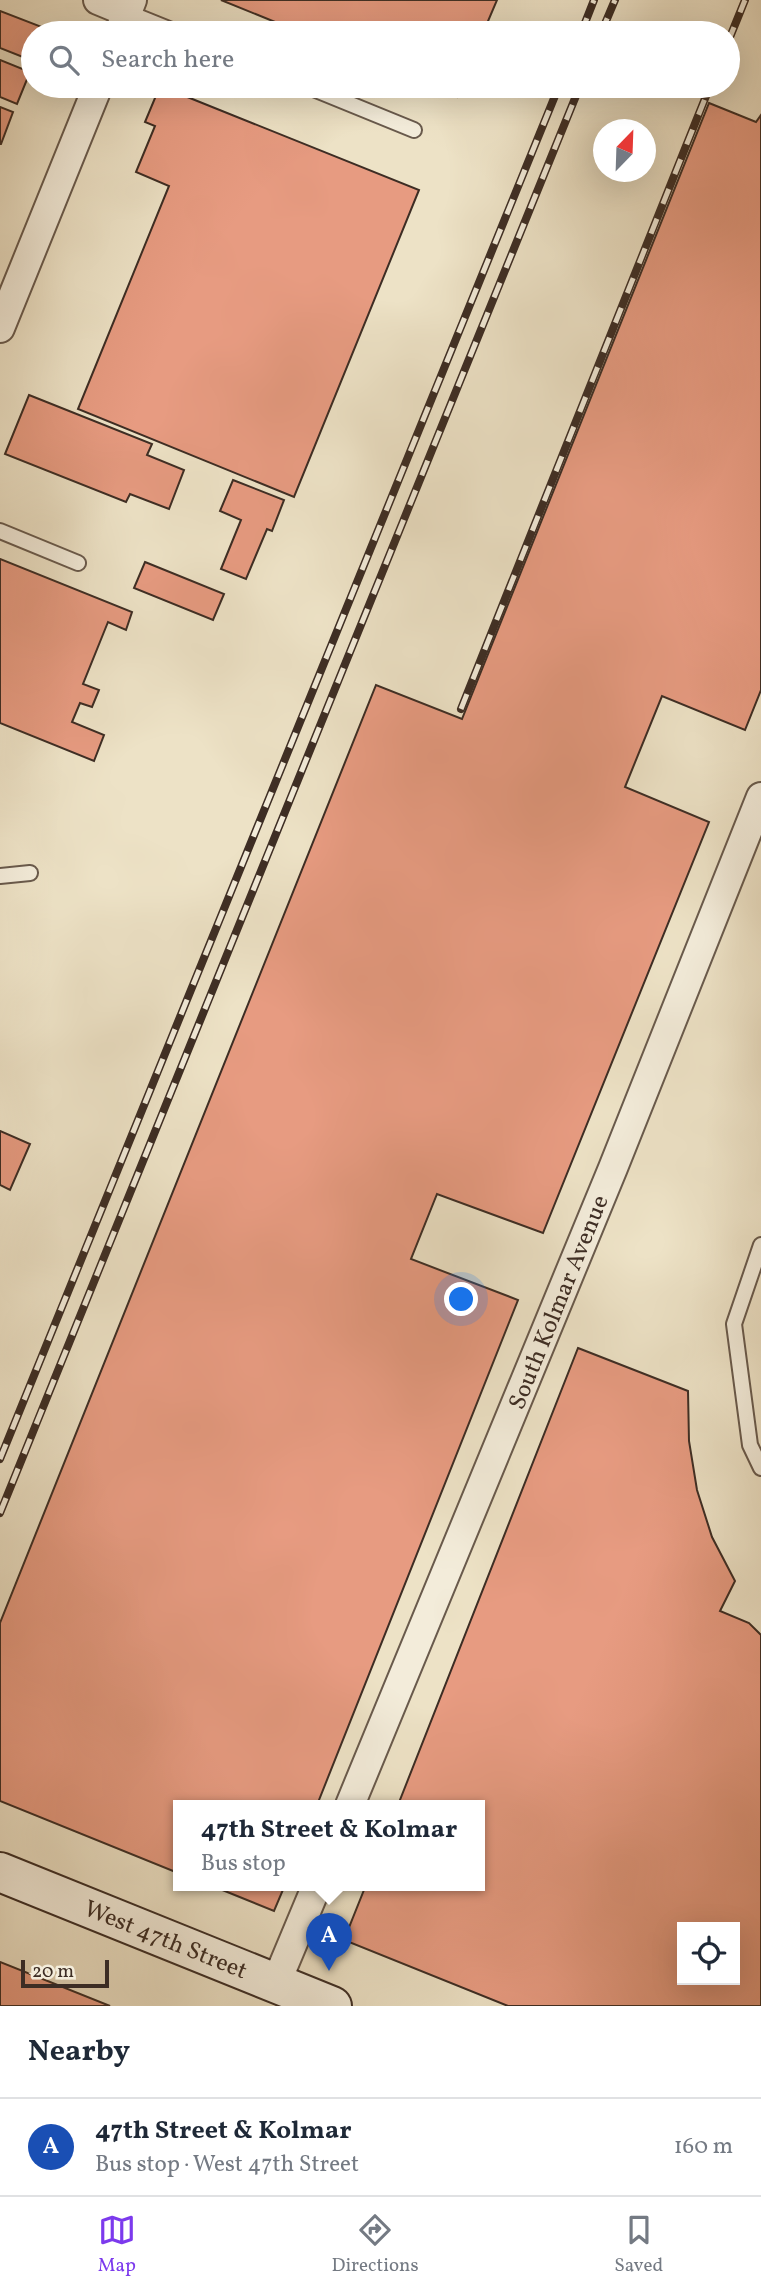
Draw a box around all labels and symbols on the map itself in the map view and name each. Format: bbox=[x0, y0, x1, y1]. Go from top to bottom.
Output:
north arrow bbox=[593, 119, 656, 182]
street label: South Kolmar Avenue bbox=[501, 1190, 618, 1415]
your location bbox=[444, 1282, 478, 1316]
street label: West 47th Street bbox=[78, 1893, 252, 1989]
pin: A bbox=[306, 1913, 352, 1971]
scale bar bbox=[21, 1957, 108, 1989]

